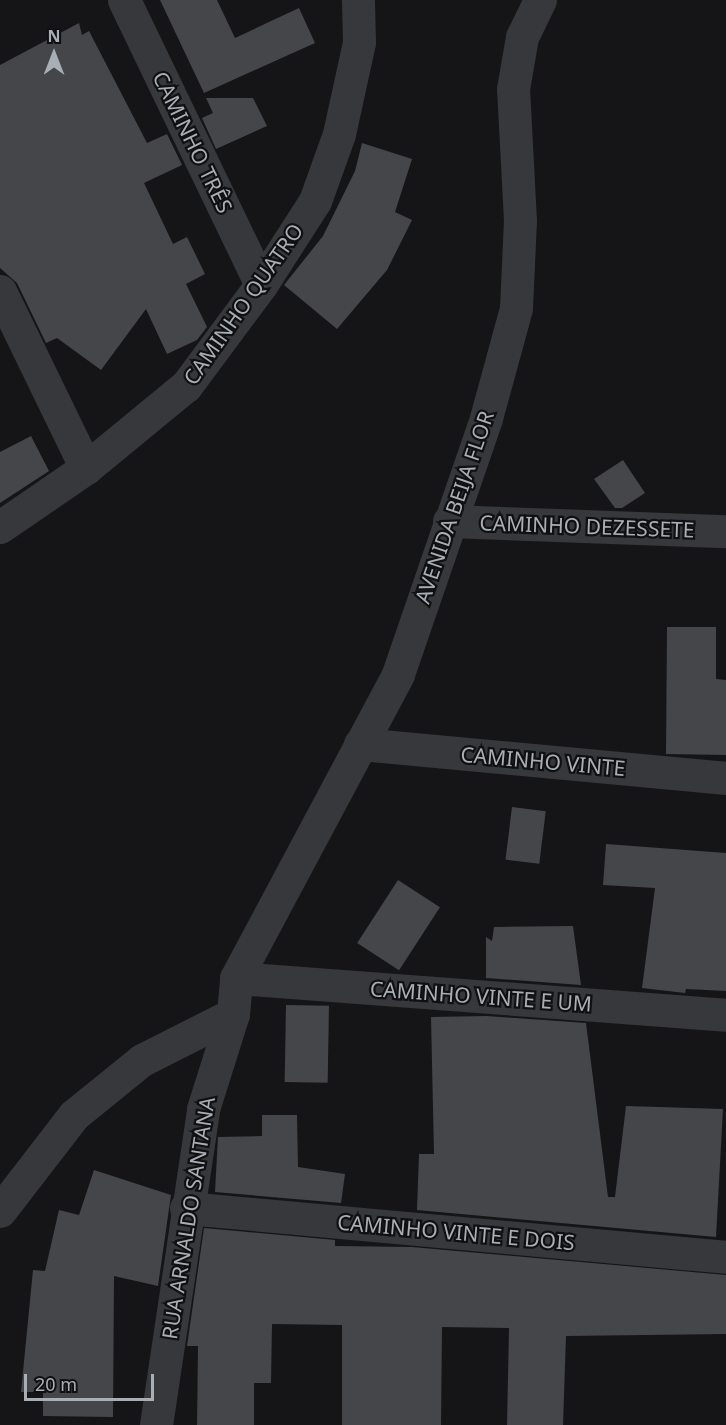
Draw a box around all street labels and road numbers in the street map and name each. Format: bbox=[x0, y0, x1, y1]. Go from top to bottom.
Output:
street label: CAMINHO TRÊS bbox=[148, 67, 238, 217]
street label: CAMINHO QUATRO bbox=[178, 219, 308, 389]
street label: AVENIDA BEIJA FLOR bbox=[409, 408, 499, 606]
street label: CAMINHO DEZESSETE bbox=[479, 510, 695, 542]
street label: CAMINHO VINTE bbox=[460, 741, 626, 781]
street label: CAMINHO VINTE E UM bbox=[369, 976, 593, 1016]
street label: RUA ARNALDO SANTANA bbox=[156, 1095, 220, 1341]
street label: CAMINHO VINTE E DOIS bbox=[336, 1209, 576, 1255]

